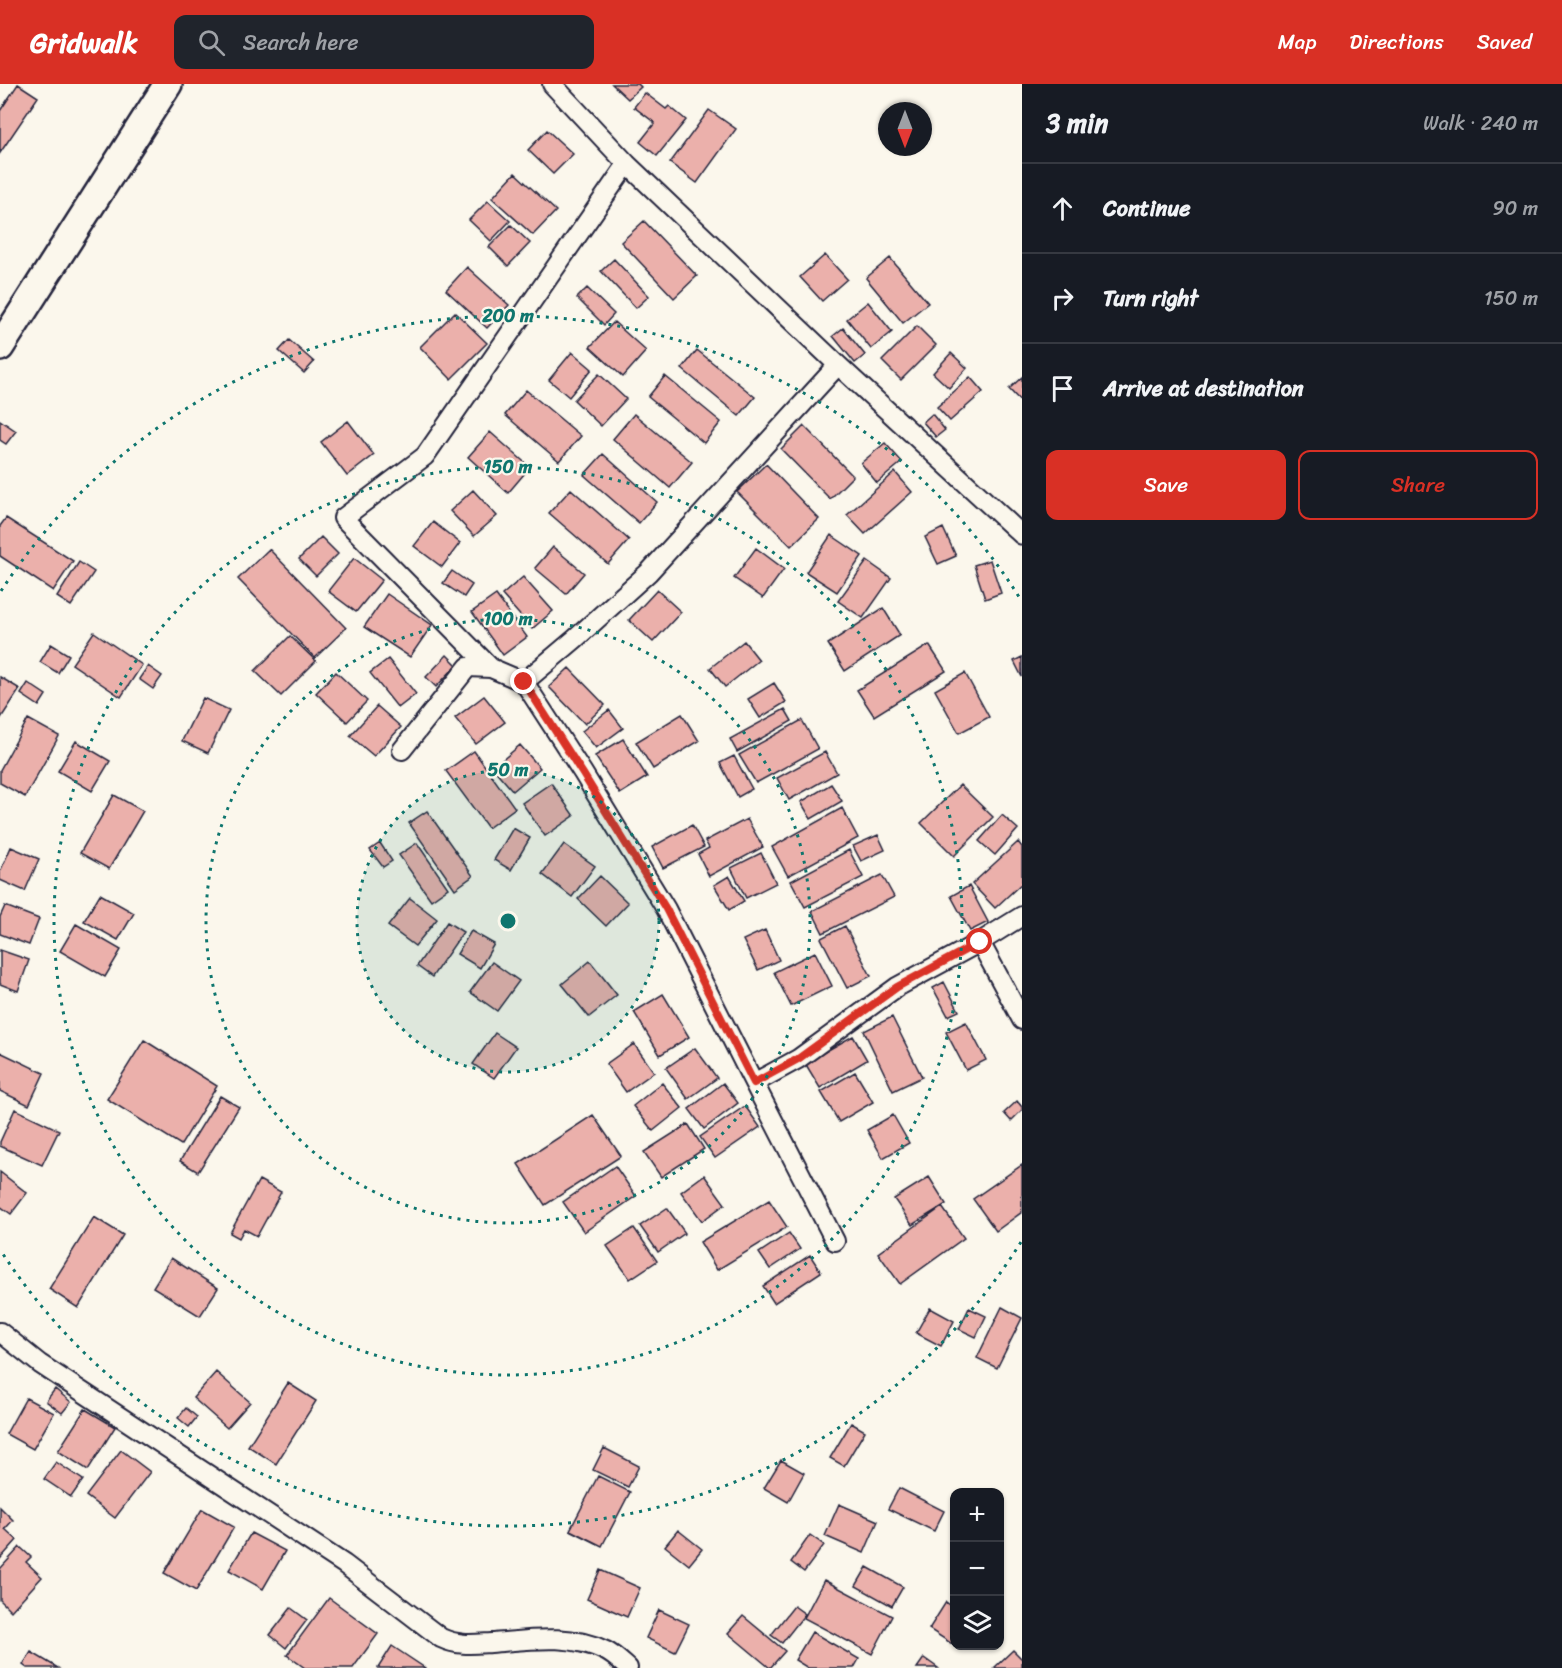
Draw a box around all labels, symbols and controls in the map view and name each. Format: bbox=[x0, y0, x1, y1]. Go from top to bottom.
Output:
search box bbox=[174, 15, 594, 69]
text: Gridwalk bbox=[30, 18, 138, 67]
text: Search here bbox=[243, 23, 359, 62]
text: Map bbox=[1278, 23, 1316, 61]
text: Directions bbox=[1349, 23, 1444, 61]
text: Saved bbox=[1477, 23, 1532, 61]
icon: search bbox=[195, 26, 228, 59]
text: 3 min bbox=[1046, 100, 1108, 146]
north arrow bbox=[878, 102, 932, 156]
text: Walk · 240 m bbox=[1423, 106, 1538, 141]
text: Continue bbox=[1103, 189, 1191, 228]
text: 90 m bbox=[1493, 191, 1538, 226]
icon: ahead bbox=[1046, 192, 1079, 225]
text: Turn right bbox=[1103, 279, 1198, 318]
text: 150 m bbox=[1484, 281, 1538, 316]
icon: right bbox=[1046, 282, 1079, 315]
text: 200 m bbox=[481, 300, 534, 332]
text: Arrive at destination bbox=[1103, 369, 1304, 408]
icon: arrive bbox=[1046, 372, 1079, 405]
button: Save bbox=[1046, 450, 1286, 520]
button: Share bbox=[1298, 450, 1538, 520]
text: 150 m bbox=[484, 451, 532, 483]
text: 100 m bbox=[484, 603, 533, 635]
route end bbox=[510, 668, 536, 694]
text: 50 m bbox=[488, 754, 529, 786]
centre of rings bbox=[498, 911, 518, 931]
route start bbox=[966, 928, 992, 954]
map controls bbox=[950, 1488, 1004, 1650]
button: + bbox=[950, 1488, 1004, 1542]
button: − bbox=[950, 1542, 1004, 1596]
button: layers bbox=[950, 1596, 1004, 1650]

